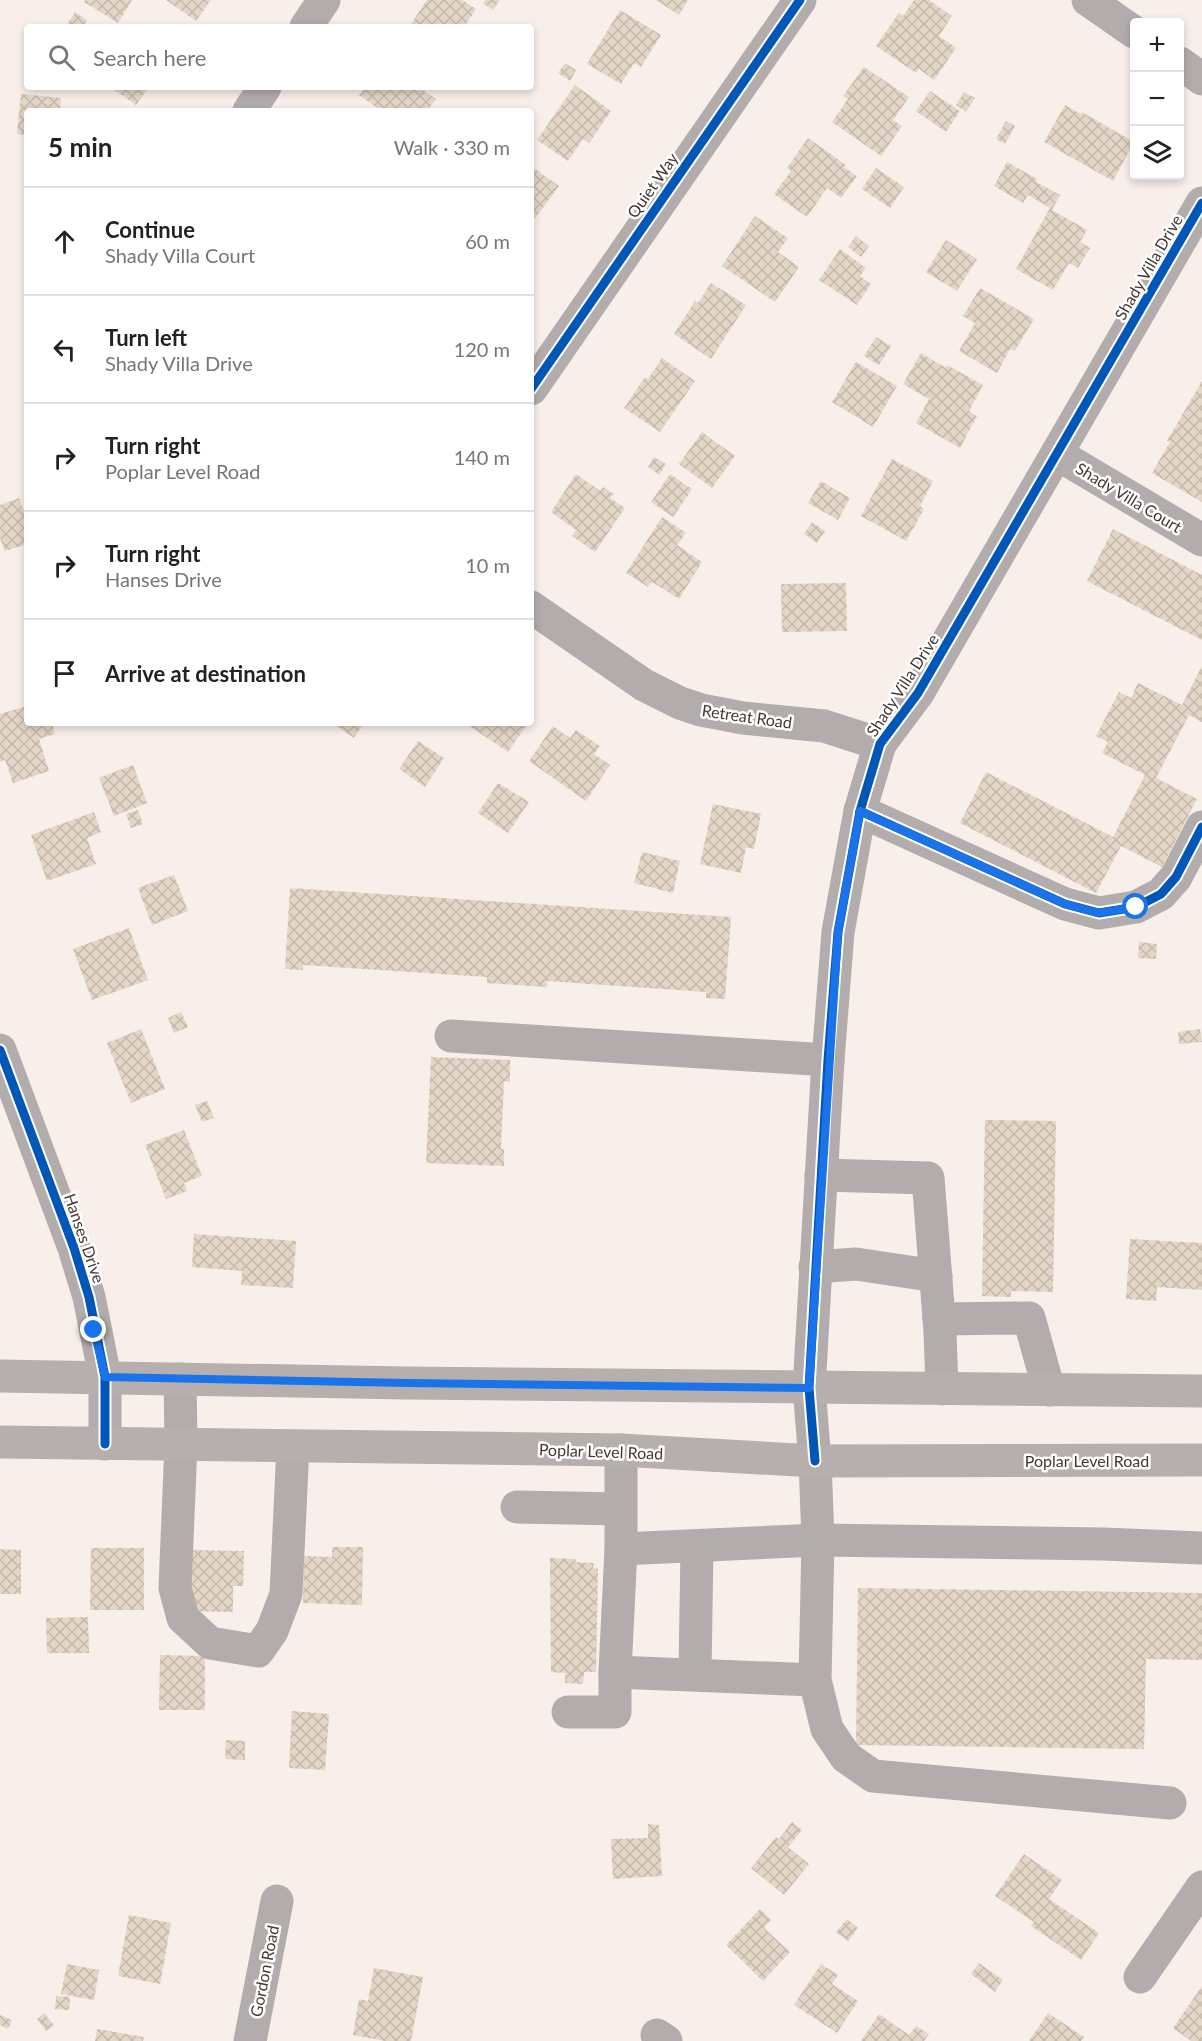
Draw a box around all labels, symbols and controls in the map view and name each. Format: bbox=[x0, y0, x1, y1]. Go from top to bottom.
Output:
map controls bbox=[1130, 18, 1184, 180]
button: + bbox=[1130, 18, 1184, 72]
search box bbox=[24, 24, 534, 90]
icon: search bbox=[45, 41, 78, 74]
text: Search here bbox=[93, 44, 206, 71]
button: − bbox=[1130, 72, 1184, 126]
button: layers bbox=[1130, 126, 1184, 180]
text: 5 min bbox=[48, 131, 112, 163]
text: Walk · 330 m bbox=[394, 135, 510, 159]
street label: Quiet Way bbox=[623, 148, 682, 221]
street label: Shady Villa Drive bbox=[1110, 211, 1186, 323]
text: Continue bbox=[105, 216, 195, 243]
icon: ahead bbox=[48, 225, 81, 258]
text: 60 m bbox=[465, 229, 510, 253]
text: Shady Villa Court bbox=[105, 243, 255, 267]
text: Turn left bbox=[105, 324, 187, 351]
icon: left bbox=[48, 333, 81, 366]
text: 120 m bbox=[454, 337, 510, 361]
text: Shady Villa Drive bbox=[105, 351, 253, 375]
text: Turn right bbox=[105, 432, 200, 459]
icon: right bbox=[48, 441, 81, 474]
text: 140 m bbox=[454, 445, 510, 469]
street label: Shady Villa Court bbox=[1073, 458, 1186, 536]
text: Poplar Level Road bbox=[105, 459, 260, 483]
text: Turn right bbox=[105, 540, 200, 567]
icon: right bbox=[48, 549, 81, 582]
text: 10 m bbox=[465, 553, 510, 577]
text: Hanses Drive bbox=[105, 567, 222, 591]
street label: Shady Villa Drive bbox=[862, 630, 942, 740]
icon: arrive bbox=[48, 657, 81, 690]
text: Arrive at destination bbox=[105, 660, 306, 687]
street label: Retreat Road bbox=[701, 700, 793, 732]
route start bbox=[1122, 893, 1148, 919]
street label: Hanses Drive bbox=[61, 1191, 109, 1285]
route end bbox=[80, 1316, 106, 1342]
street label: Poplar Level Road bbox=[539, 1439, 663, 1463]
street label: Poplar Level Road bbox=[1025, 1451, 1149, 1470]
street label: Gordon Road bbox=[246, 1924, 282, 2018]

